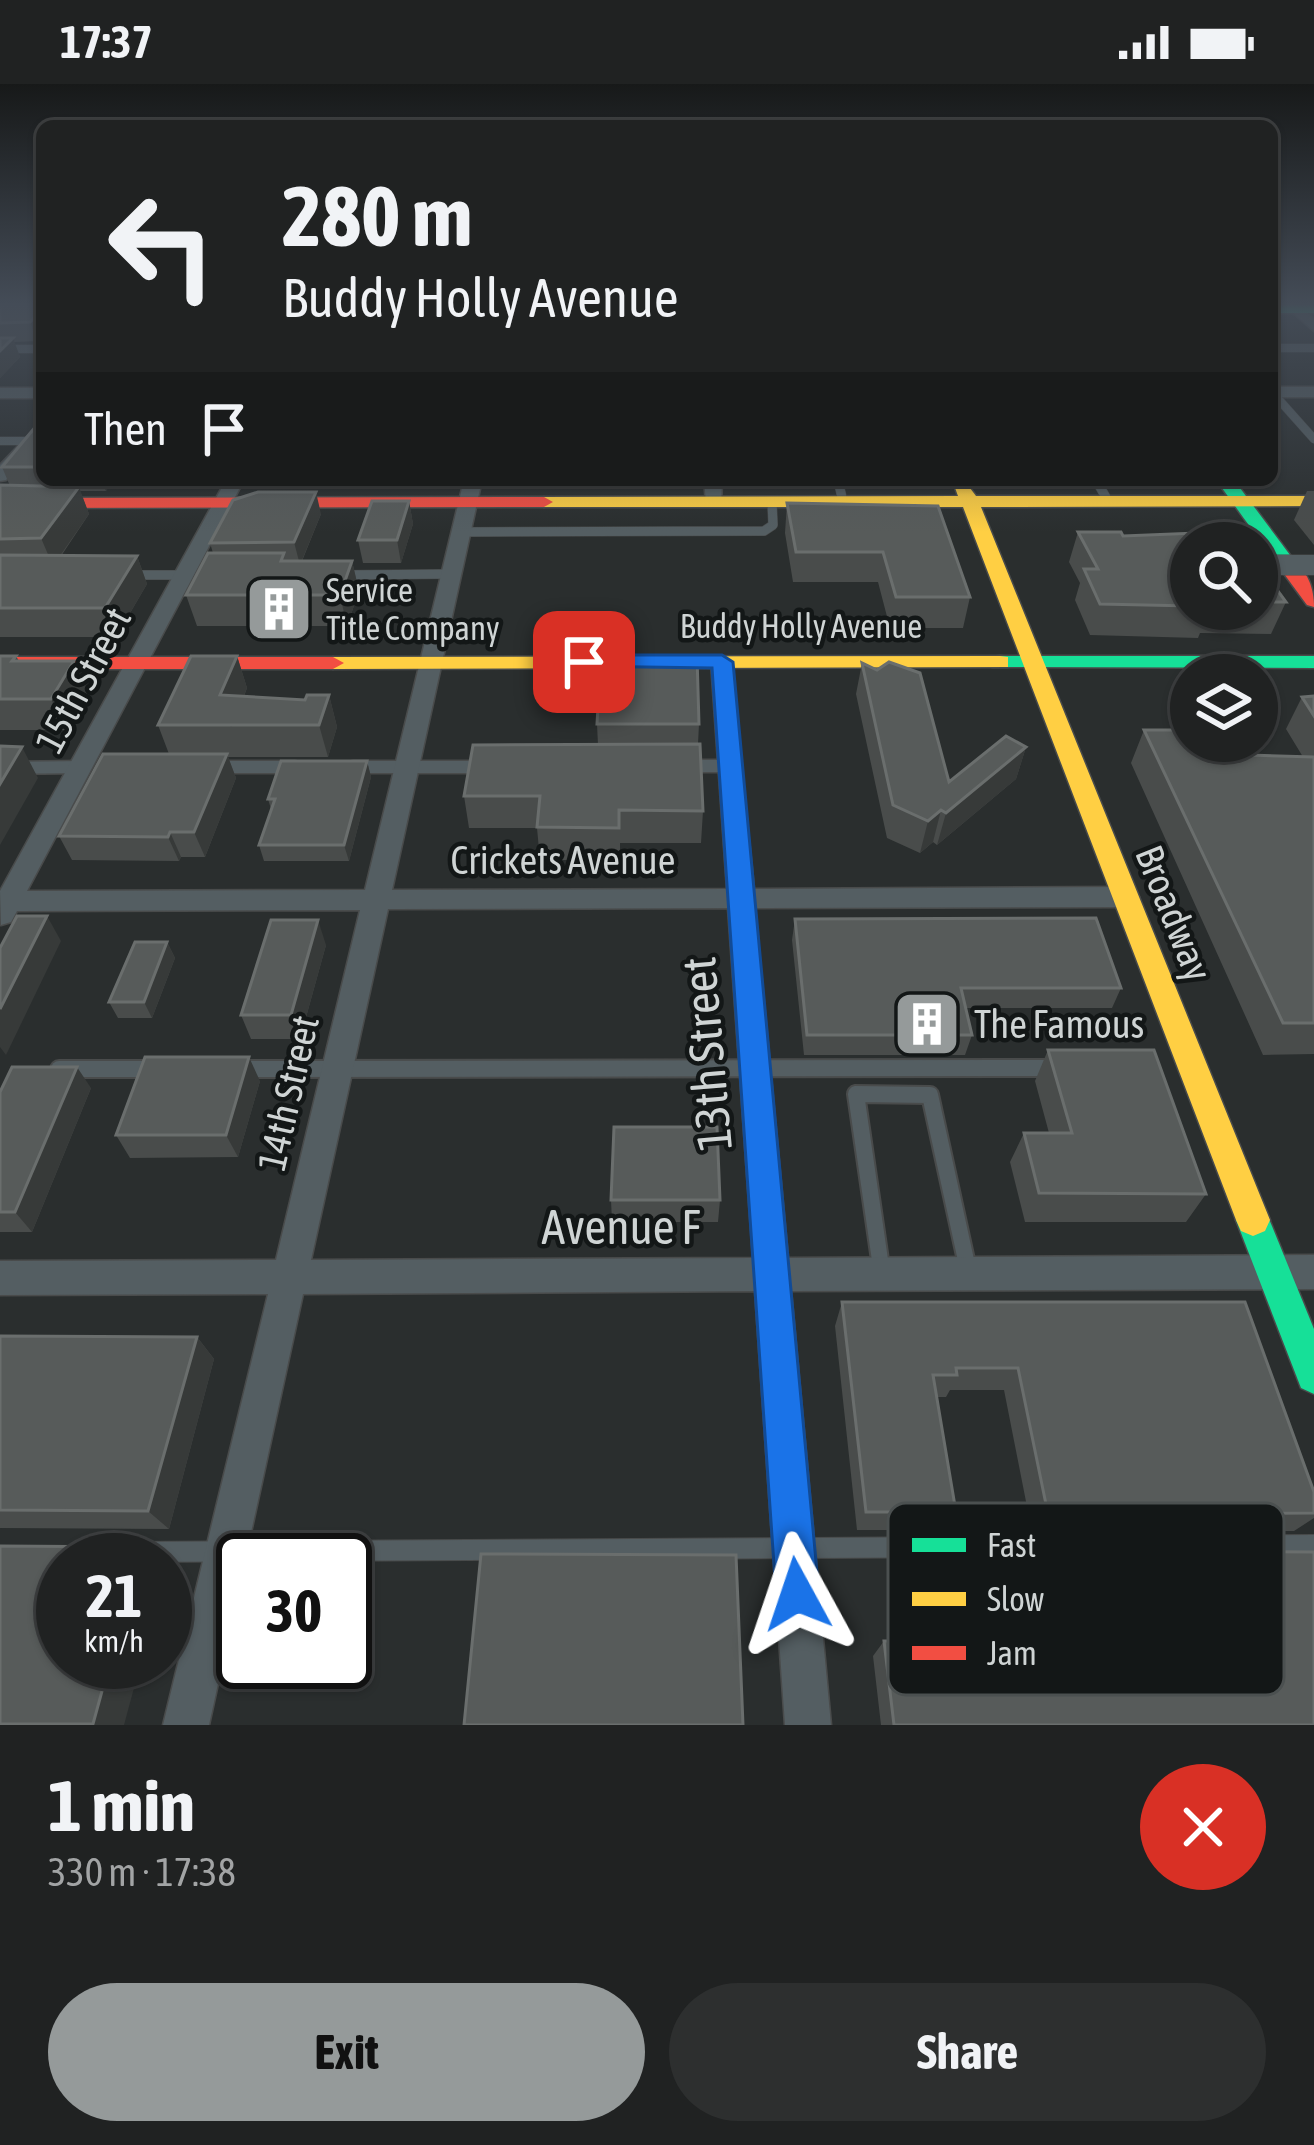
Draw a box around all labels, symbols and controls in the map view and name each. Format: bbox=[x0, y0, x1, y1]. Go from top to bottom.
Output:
text: 17:37 bbox=[60, 16, 153, 68]
icon: left bbox=[84, 168, 240, 324]
text: 280 m bbox=[282, 168, 472, 264]
text: Buddy Holly Avenue bbox=[282, 267, 678, 328]
icon: arrive bbox=[191, 396, 257, 462]
text: Then bbox=[84, 403, 167, 455]
map controls bbox=[1170, 522, 1278, 762]
button: search bbox=[1170, 522, 1278, 630]
place label: Service Title Company bbox=[326, 571, 500, 647]
building icon: Service Title Company bbox=[244, 574, 314, 644]
street label: 15th Street bbox=[27, 600, 139, 760]
street label: Buddy Holly Avenue bbox=[680, 607, 922, 645]
pin bbox=[533, 611, 635, 713]
icon: arrive bbox=[551, 629, 617, 695]
button: layers bbox=[1170, 654, 1278, 762]
street label: Crickets Avenue bbox=[451, 838, 675, 882]
street label: Broadway bbox=[1127, 839, 1221, 987]
street label: 13th Street bbox=[670, 955, 742, 1153]
building icon: The Famous bbox=[892, 989, 962, 1059]
place label: The Famous bbox=[974, 1002, 1144, 1046]
street label: 14th Street bbox=[249, 1011, 327, 1175]
street label: Avenue F bbox=[542, 1199, 700, 1254]
legend bbox=[888, 1503, 1284, 1695]
text: Fast bbox=[987, 1526, 1036, 1564]
position arrow bbox=[734, 1531, 860, 1657]
speed limit sign: 30 bbox=[216, 1533, 372, 1689]
text: 21 bbox=[86, 1561, 142, 1630]
text: Slow bbox=[987, 1580, 1044, 1618]
text: km/h bbox=[84, 1624, 144, 1658]
text: Jam bbox=[987, 1634, 1037, 1672]
text: 1 min bbox=[48, 1764, 195, 1846]
button: close bbox=[1140, 1764, 1266, 1890]
text: 330 m · 17:38 bbox=[48, 1850, 236, 1894]
button: Exit bbox=[48, 1983, 645, 2121]
button: Share bbox=[669, 1983, 1266, 2121]

